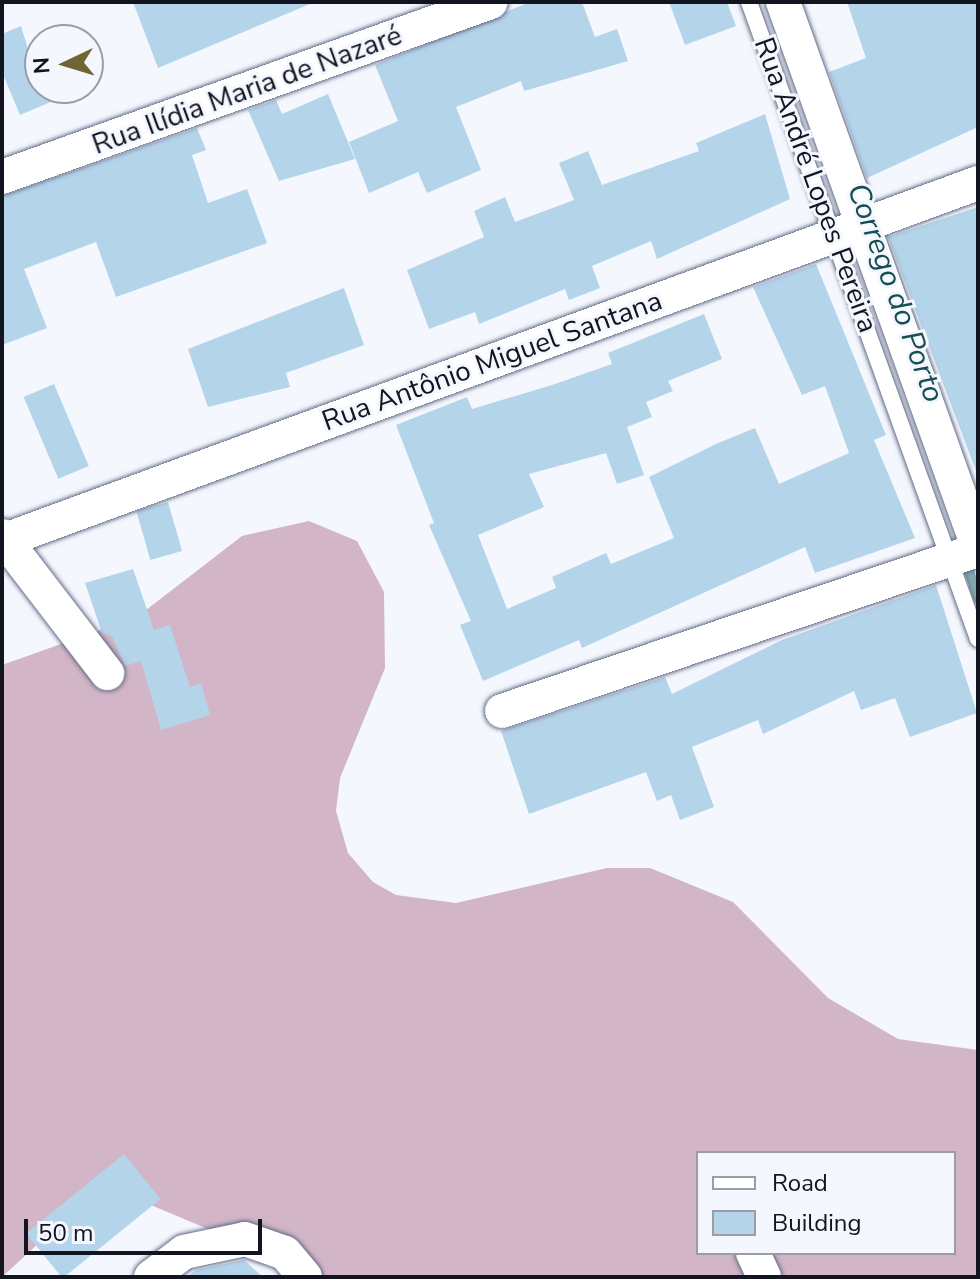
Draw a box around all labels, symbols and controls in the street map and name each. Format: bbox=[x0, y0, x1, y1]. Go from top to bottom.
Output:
street label: Rua Ilídia Maria de Nazaré bbox=[88, 18, 406, 162]
north arrow bbox=[24, 24, 104, 104]
street label: Rua André Lopes Pereira bbox=[747, 33, 885, 337]
text: N bbox=[27, 56, 58, 75]
water label: Corrego do Porto bbox=[839, 179, 951, 407]
street label: Rua Antônio Miguel Santana bbox=[317, 284, 667, 438]
legend bbox=[696, 1151, 956, 1255]
text: Road bbox=[772, 1167, 828, 1199]
scale bar bbox=[28, 1203, 266, 1253]
text: Building bbox=[772, 1207, 862, 1239]
text: 50 m bbox=[38, 1217, 94, 1249]

